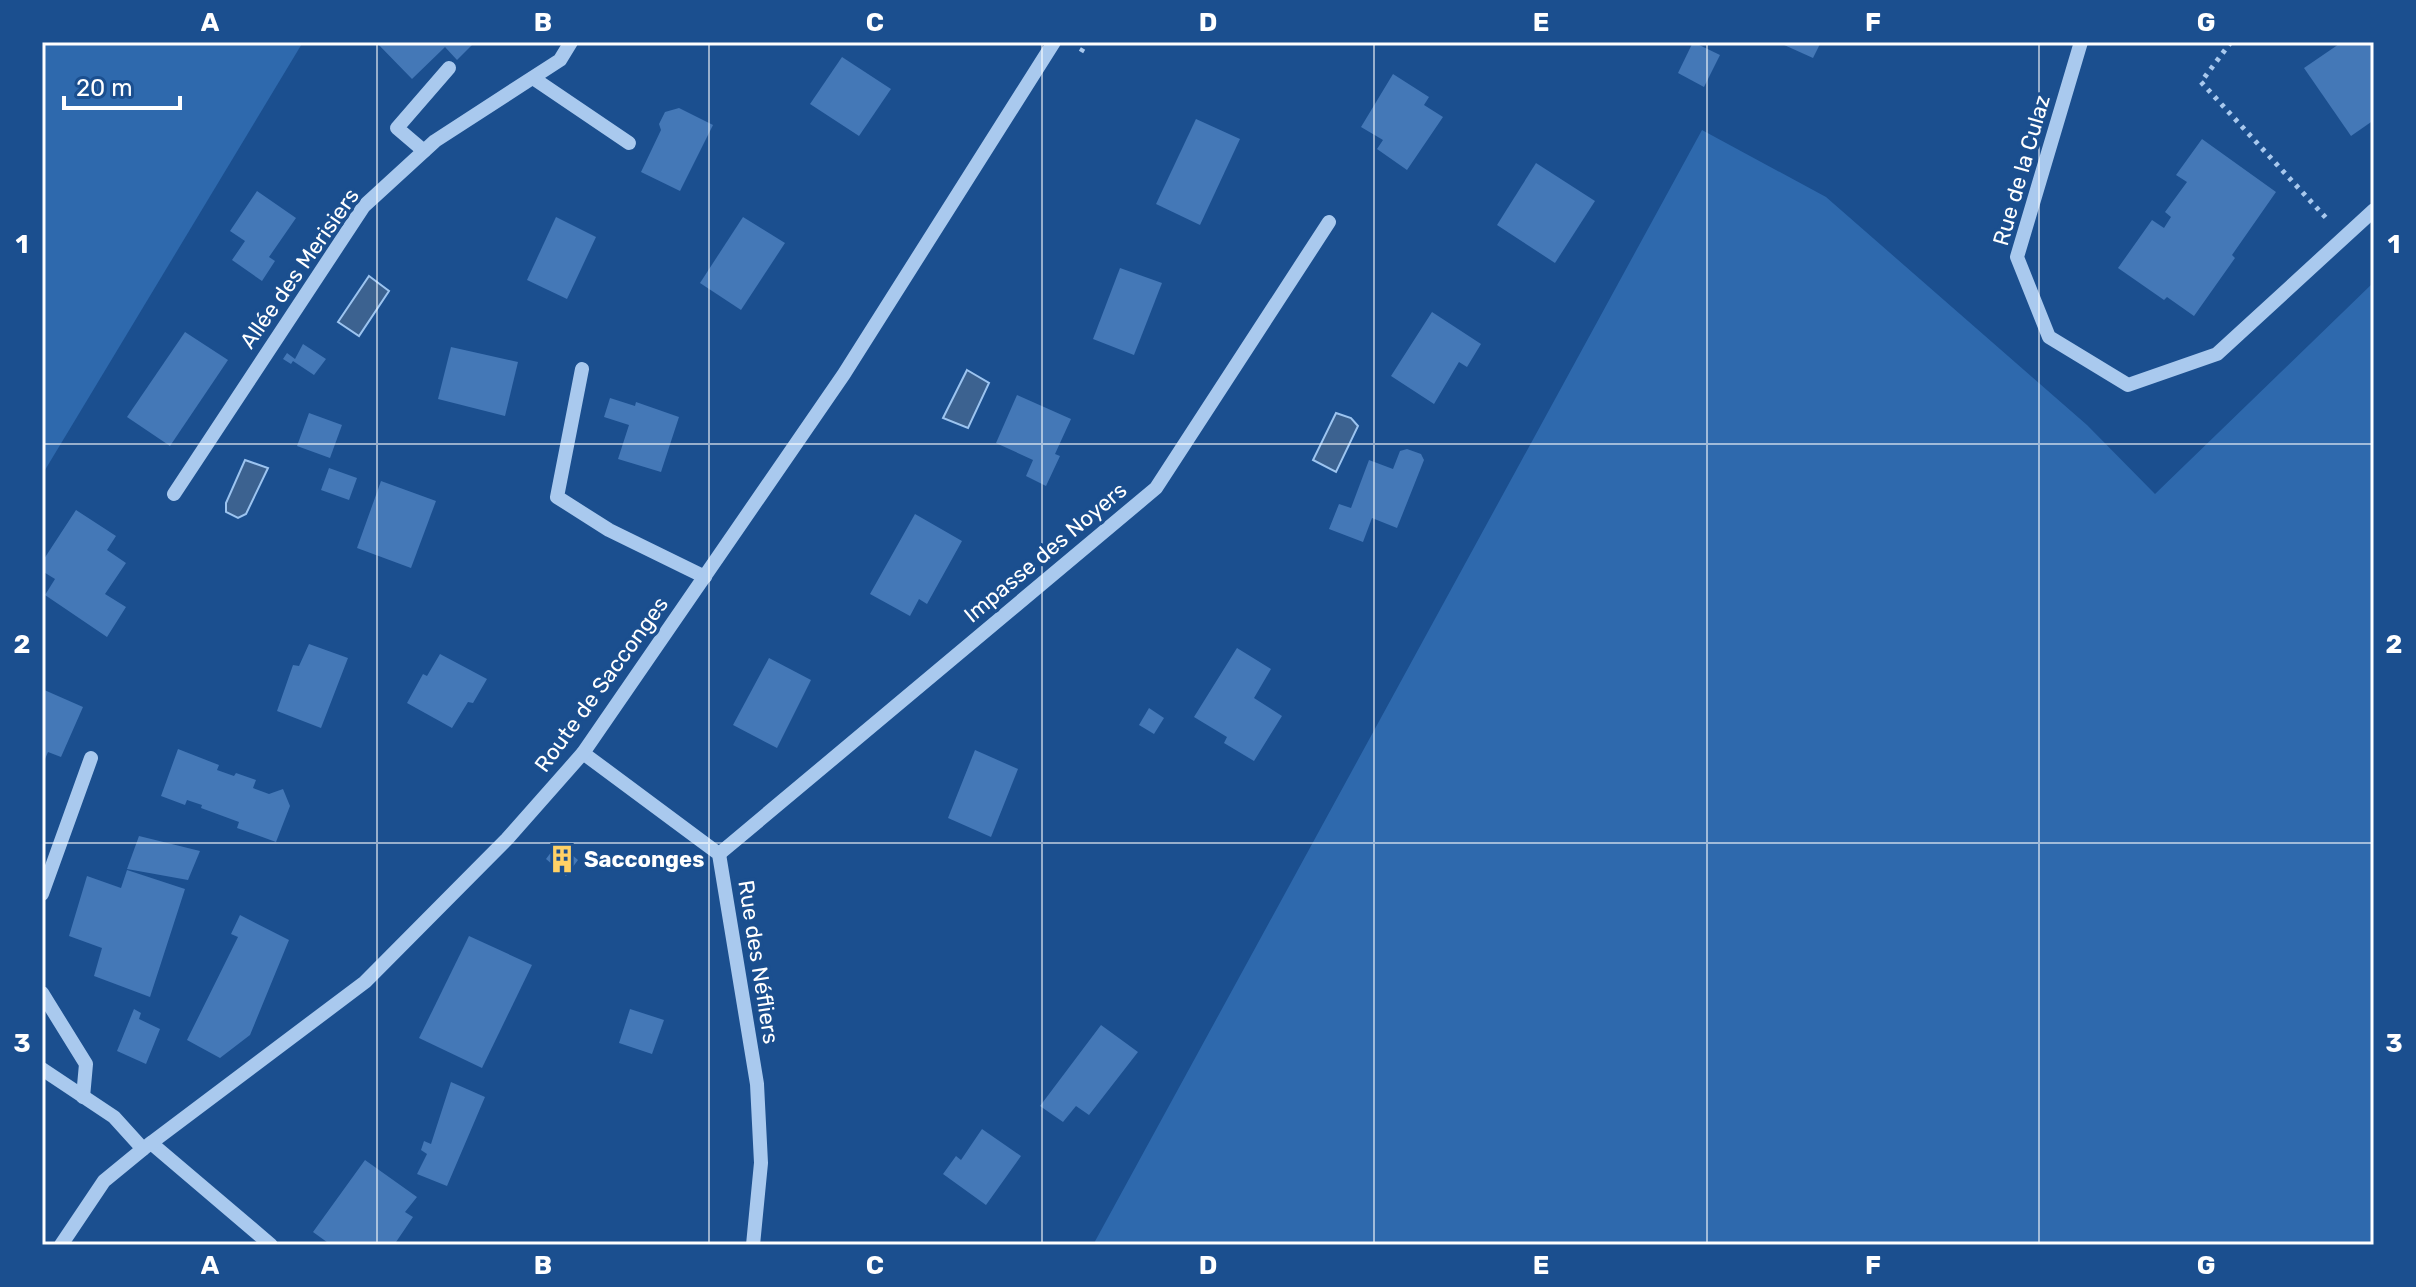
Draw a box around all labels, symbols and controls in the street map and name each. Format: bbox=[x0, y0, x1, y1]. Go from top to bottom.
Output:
text: A bbox=[201, 7, 220, 38]
text: B bbox=[534, 7, 552, 38]
text: C bbox=[866, 7, 884, 38]
text: D bbox=[1199, 7, 1217, 38]
text: E bbox=[1533, 7, 1549, 38]
text: F bbox=[1865, 7, 1881, 38]
text: G bbox=[2197, 7, 2215, 38]
scale bar bbox=[64, 60, 180, 110]
text: 20 m bbox=[76, 74, 133, 102]
street label: Rue de la Culaz bbox=[1987, 92, 2056, 249]
street label: Allée des Merisiers bbox=[234, 183, 365, 354]
text: 1 bbox=[16, 229, 28, 260]
text: 1 bbox=[2388, 229, 2400, 260]
street label: Impasse des Noyers bbox=[958, 476, 1132, 628]
street label: Route de Sacconges bbox=[529, 591, 674, 777]
text: 2 bbox=[14, 629, 30, 660]
text: 2 bbox=[2386, 629, 2402, 660]
building icon: Sacconges bbox=[547, 844, 577, 874]
place label: Sacconges bbox=[584, 846, 704, 873]
street label: Rue des Néfliers bbox=[732, 878, 785, 1046]
text: 3 bbox=[13, 1028, 31, 1059]
text: 3 bbox=[2385, 1028, 2403, 1059]
text: A bbox=[201, 1250, 220, 1281]
text: B bbox=[534, 1250, 552, 1281]
text: C bbox=[866, 1250, 884, 1281]
text: D bbox=[1199, 1250, 1217, 1281]
text: E bbox=[1533, 1250, 1549, 1281]
text: F bbox=[1865, 1250, 1881, 1281]
text: G bbox=[2197, 1250, 2215, 1281]

